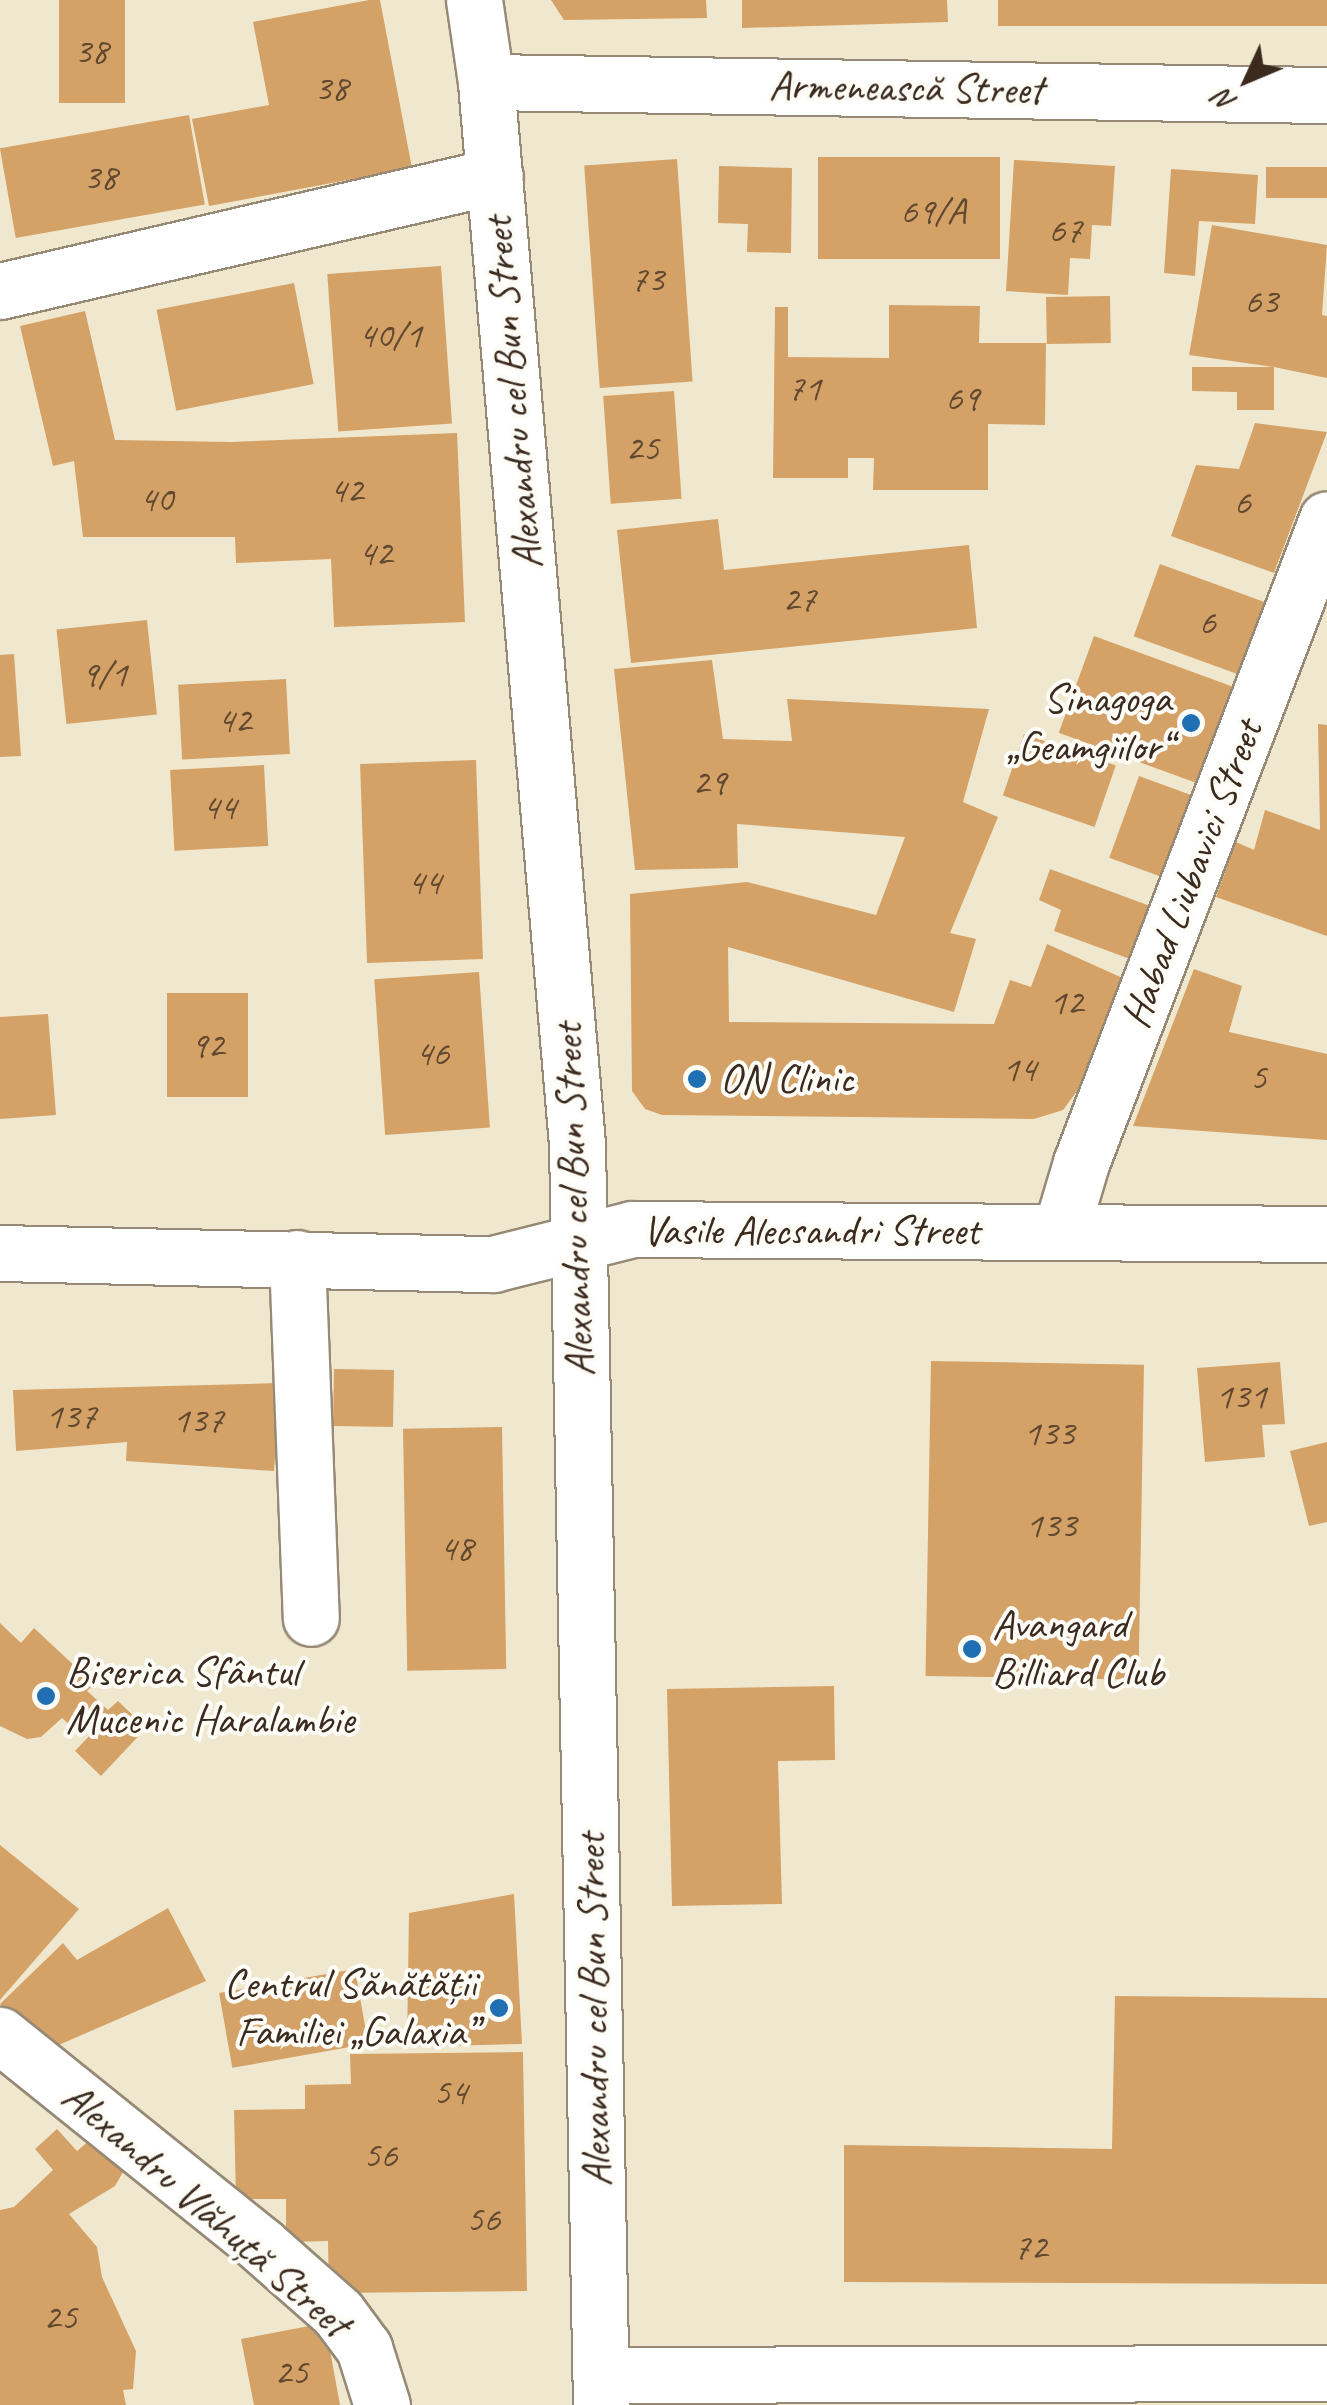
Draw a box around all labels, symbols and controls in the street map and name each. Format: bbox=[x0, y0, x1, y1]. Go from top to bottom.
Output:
house number: 38 bbox=[74, 28, 108, 74]
north arrow bbox=[1197, 30, 1297, 130]
street label: Armenească Street bbox=[769, 60, 1043, 116]
house number: 38 bbox=[314, 65, 348, 111]
text: N bbox=[1206, 83, 1244, 120]
house number: 38 bbox=[83, 154, 117, 200]
house number: 69/A bbox=[900, 188, 966, 234]
house number: 67 bbox=[1048, 207, 1082, 253]
street label: Alexandru cel Bun Street bbox=[473, 215, 553, 571]
house number: 73 bbox=[630, 256, 664, 302]
house number: 63 bbox=[1244, 278, 1278, 324]
house number: 40/1 bbox=[358, 312, 422, 358]
house number: 71 bbox=[787, 365, 821, 411]
house number: 69 bbox=[945, 375, 979, 421]
house number: 25 bbox=[625, 425, 659, 471]
house number: 42 bbox=[329, 467, 363, 513]
house number: 40 bbox=[139, 476, 173, 522]
house number: 6 bbox=[1233, 479, 1251, 525]
house number: 42 bbox=[358, 530, 392, 576]
house number: 27 bbox=[782, 576, 816, 622]
house number: 6 bbox=[1198, 599, 1216, 645]
house number: 9/1 bbox=[81, 651, 127, 697]
place label: Sinagoga „Geamgiilor“ bbox=[1006, 674, 1171, 772]
house number: 42 bbox=[217, 697, 251, 743]
street label: Habad Liubavici Street bbox=[1110, 712, 1274, 1036]
marker: Sinagoga „Geamgiilor“ bbox=[1180, 712, 1202, 734]
house number: 29 bbox=[692, 759, 726, 805]
house number: 44 bbox=[202, 784, 236, 830]
house number: 44 bbox=[407, 859, 441, 905]
house number: 12 bbox=[1049, 979, 1083, 1025]
house number: 92 bbox=[190, 1022, 224, 1068]
street label: Alexandru cel Bun Street bbox=[543, 1023, 605, 1377]
house number: 46 bbox=[415, 1030, 449, 1076]
house number: 14 bbox=[1002, 1046, 1036, 1092]
place label: ON Clinic bbox=[720, 1054, 854, 1104]
house number: 5 bbox=[1249, 1054, 1267, 1100]
marker: ON Clinic bbox=[684, 1066, 710, 1092]
street label: Vasile Alecsandri Street bbox=[642, 1206, 980, 1256]
house number: 131 bbox=[1215, 1373, 1267, 1419]
house number: 137 bbox=[45, 1393, 97, 1439]
house number: 137 bbox=[172, 1397, 224, 1443]
house number: 133 bbox=[1023, 1410, 1075, 1456]
house number: 133 bbox=[1025, 1502, 1077, 1548]
house number: 48 bbox=[439, 1525, 473, 1571]
place label: Avangard Billiard Club bbox=[992, 1600, 1164, 1698]
marker: Avangard Billiard Club bbox=[961, 1638, 983, 1660]
place label: Biserica Sfântul Mucenic Haralambie bbox=[66, 1647, 354, 1745]
marker: Biserica Sfântul Mucenic Haralambie bbox=[35, 1685, 57, 1707]
street label: Alexandru cel Bun Street bbox=[566, 1833, 622, 2187]
place label: Centrul Sănătății Familiei „Galaxia” bbox=[224, 1959, 476, 2058]
marker: Centrul Sănătății Familiei „Galaxia” bbox=[486, 1995, 512, 2021]
house number: 54 bbox=[433, 2069, 467, 2115]
street label: Alexandru Vlăhuță Street bbox=[52, 2071, 360, 2349]
house number: 56 bbox=[363, 2132, 397, 2178]
house number: 56 bbox=[466, 2196, 500, 2242]
house number: 72 bbox=[1013, 2224, 1047, 2270]
house number: 25 bbox=[43, 2294, 77, 2340]
house number: 25 bbox=[274, 2349, 308, 2395]

